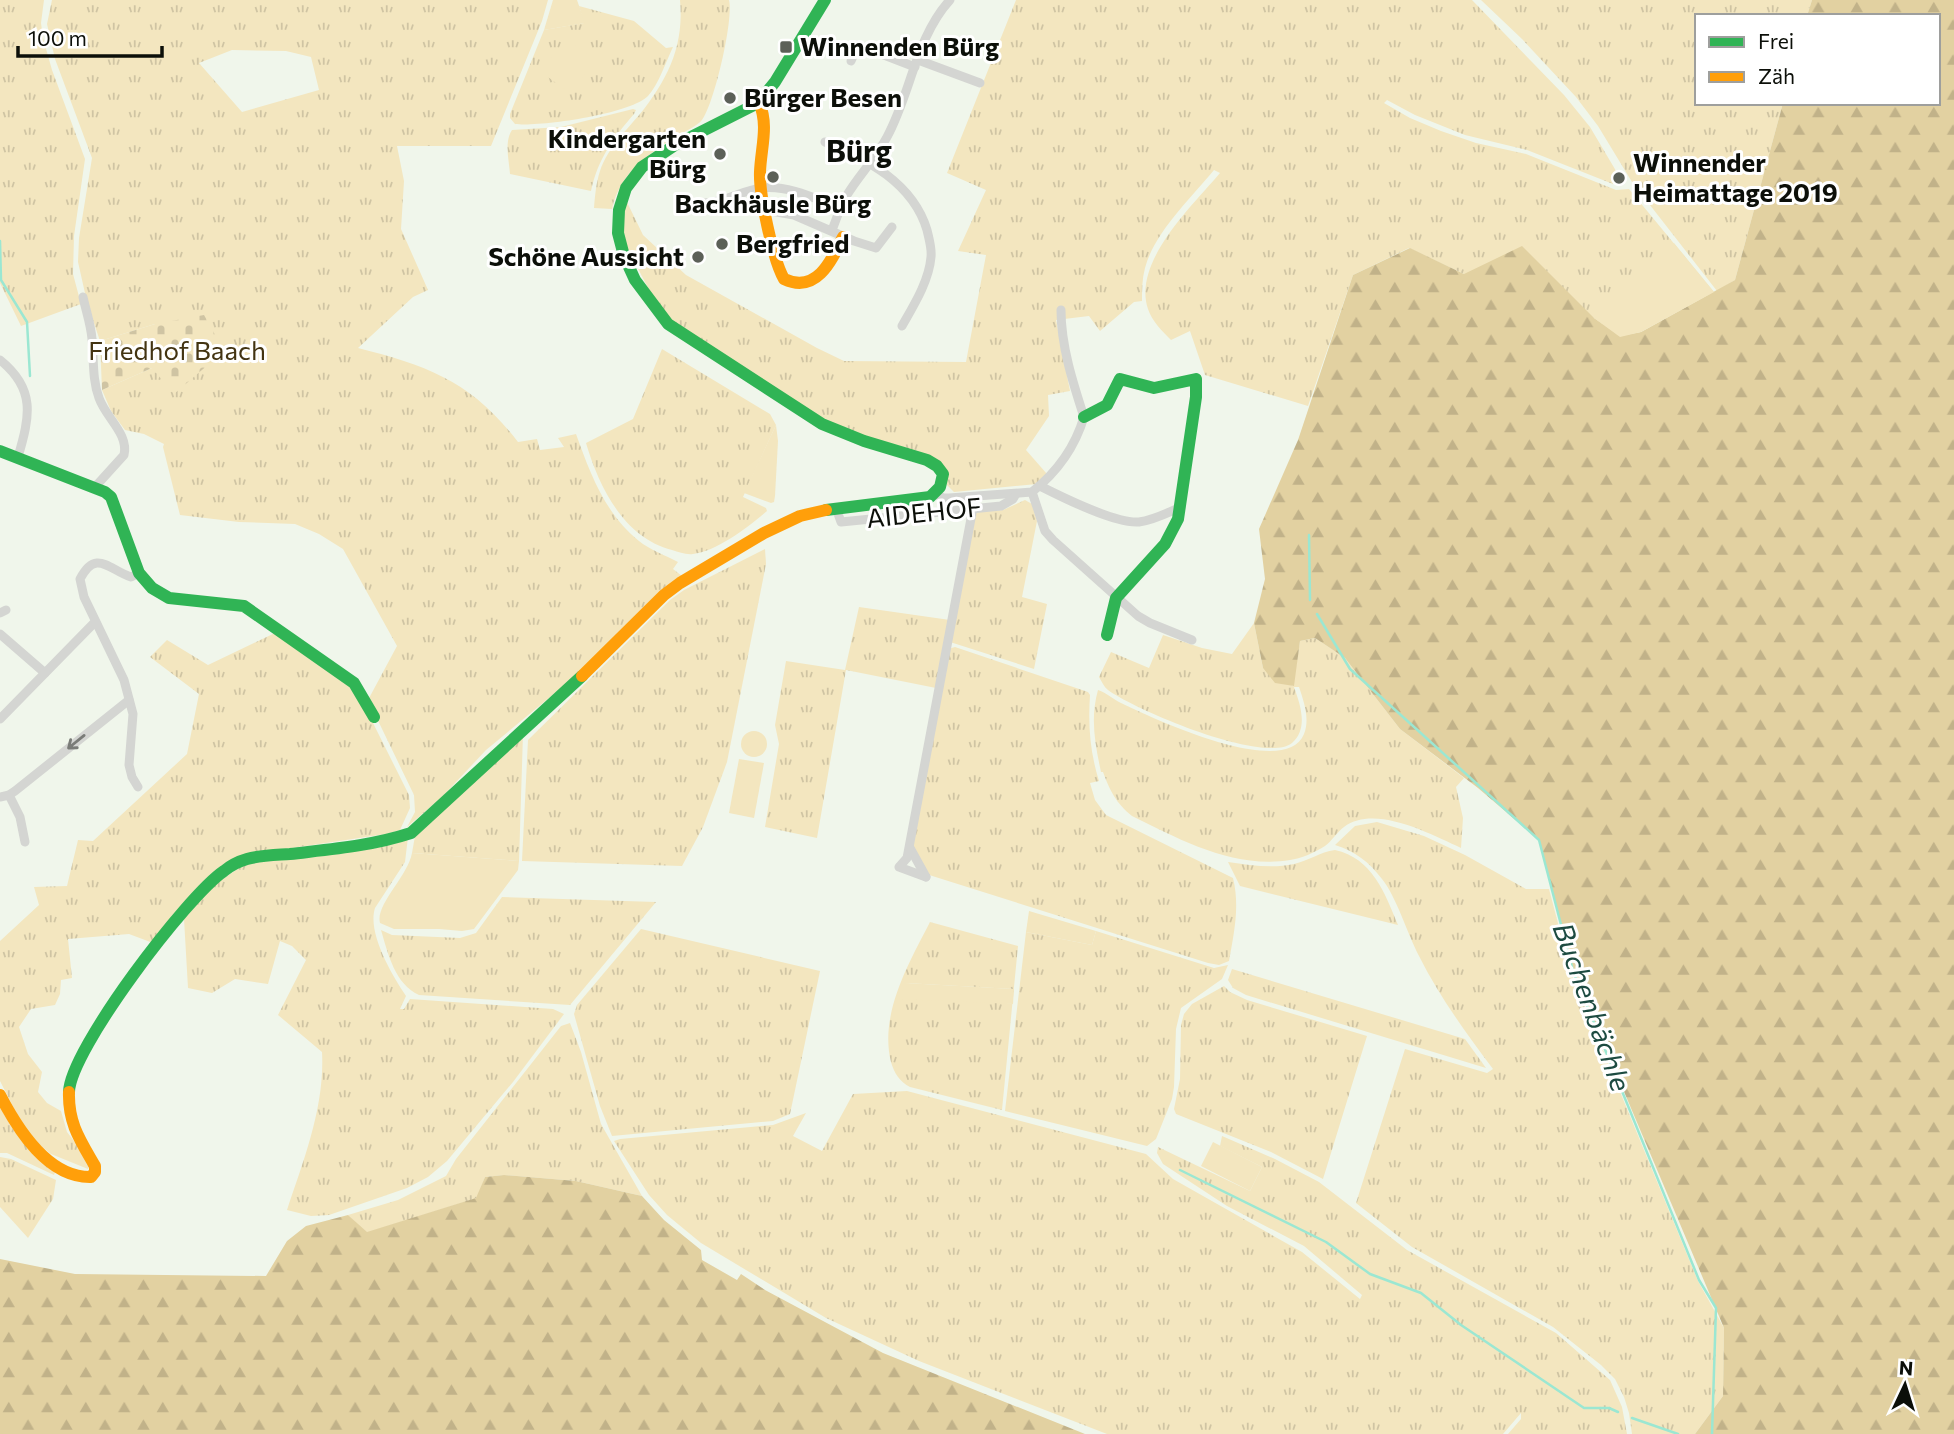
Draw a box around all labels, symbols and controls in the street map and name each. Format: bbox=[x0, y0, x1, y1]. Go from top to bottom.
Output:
scale bar bbox=[18, 14, 161, 58]
legend bbox=[1695, 14, 1940, 105]
text: 100 m bbox=[28, 25, 87, 50]
text: Frei bbox=[1758, 28, 1794, 53]
place label: Winnenden Bürg bbox=[800, 30, 999, 61]
marker: Winnenden Bürg bbox=[778, 39, 794, 55]
text: Zäh bbox=[1758, 63, 1795, 88]
place label: Bürger Besen bbox=[744, 81, 902, 112]
marker: Bürger Besen bbox=[722, 90, 738, 106]
place label: Kindergarten Bürg bbox=[548, 122, 706, 183]
district label: Bürg bbox=[826, 131, 892, 168]
marker: Kindergarten Bürg bbox=[712, 146, 728, 162]
place label: Winnender Heimattage 2019 bbox=[1633, 146, 1838, 207]
marker: Backhäusle Bürg bbox=[765, 169, 781, 185]
marker: Winnender Heimattage 2019 bbox=[1611, 170, 1627, 186]
place label: Backhäusle Bürg bbox=[675, 187, 871, 218]
place label: Bergfried bbox=[736, 227, 849, 258]
marker: Bergfried bbox=[714, 236, 730, 252]
place label: Schöne Aussicht bbox=[488, 240, 684, 271]
marker: Schöne Aussicht bbox=[690, 249, 706, 265]
park label: Friedhof Baach bbox=[88, 334, 266, 365]
street label: AIDEHOF bbox=[865, 490, 983, 533]
one-way arrow bbox=[67, 734, 85, 750]
water label: Buchenbächle bbox=[1547, 918, 1639, 1096]
north arrow bbox=[1870, 1350, 1940, 1420]
text: N bbox=[1898, 1356, 1914, 1380]

